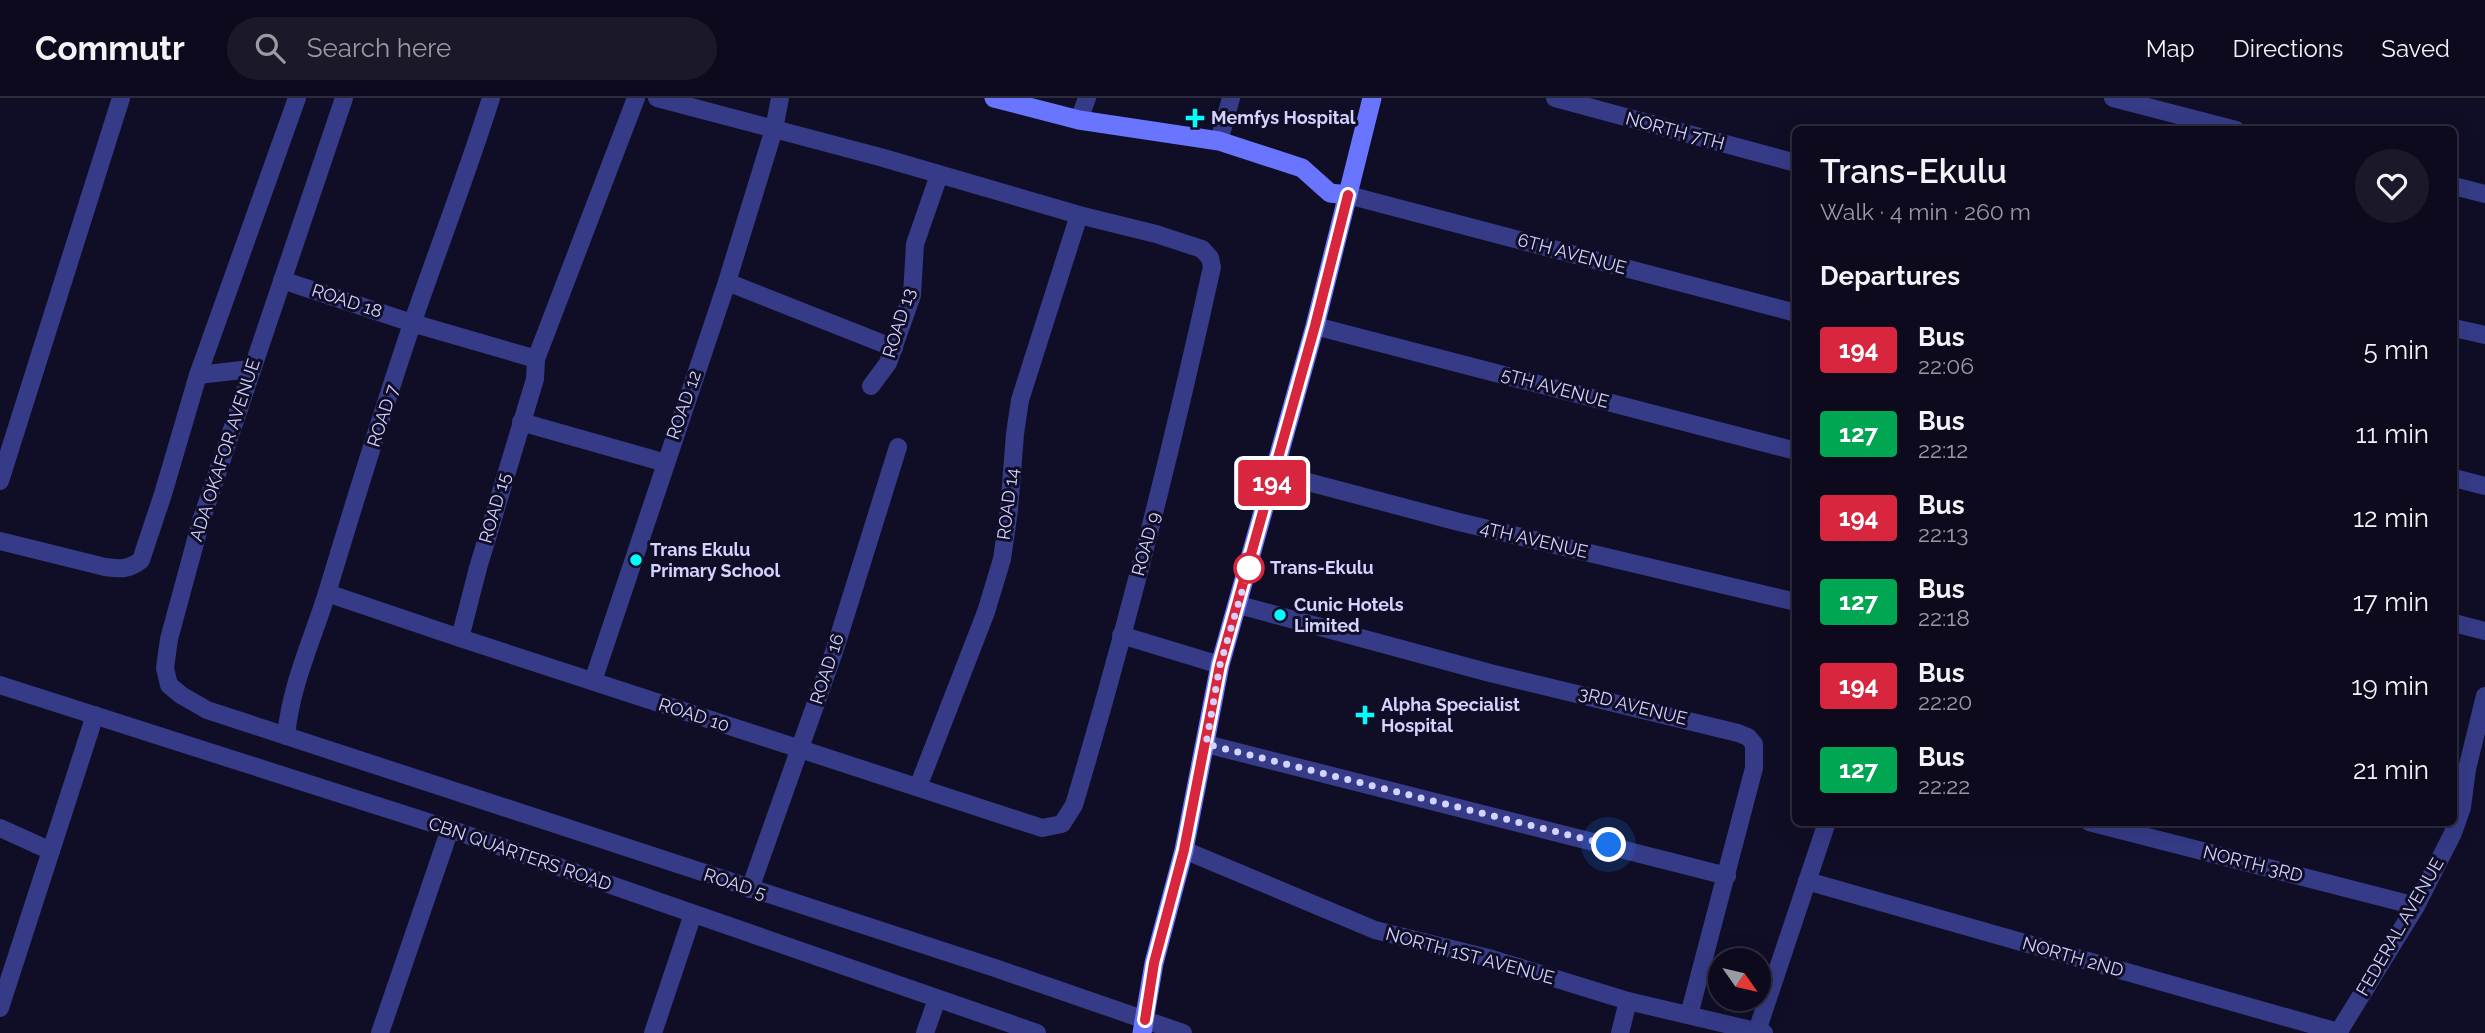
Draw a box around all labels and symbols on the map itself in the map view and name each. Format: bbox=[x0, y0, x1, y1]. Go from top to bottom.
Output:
place label: Memfys Hospital bbox=[1211, 107, 1356, 128]
street label: NORTH 7TH bbox=[1623, 107, 1727, 154]
marker: Memfys Hospital bbox=[1185, 108, 1205, 128]
street label: 6TH AVENUE bbox=[1515, 229, 1629, 278]
street label: ROAD 18 bbox=[309, 279, 385, 322]
street label: ROAD 13 bbox=[878, 285, 919, 360]
street label: ADA OKAFOR AVENUE bbox=[185, 356, 264, 544]
street label: 5TH AVENUE bbox=[1499, 363, 1611, 412]
street label: ROAD 12 bbox=[662, 368, 705, 442]
street label: ROAD 7 bbox=[363, 382, 403, 450]
line badge: 194 bbox=[1232, 460, 1312, 506]
street label: ROAD 14 bbox=[993, 467, 1022, 541]
street label: ROAD 15 bbox=[475, 470, 515, 545]
street label: ROAD 9 bbox=[1127, 510, 1164, 578]
street label: 4TH AVENUE bbox=[1478, 517, 1590, 562]
place label: Trans Ekulu Primary School bbox=[650, 539, 780, 581]
marker: Trans Ekulu Primary School bbox=[628, 552, 644, 568]
marker: Trans-Ekulu bbox=[1234, 553, 1264, 583]
place label: Trans-Ekulu bbox=[1270, 557, 1374, 578]
place label: Cunic Hotels Limited bbox=[1294, 594, 1404, 636]
marker: Cunic Hotels Limited bbox=[1272, 607, 1288, 623]
street label: ROAD 16 bbox=[805, 631, 848, 707]
street label: 3RD AVENUE bbox=[1577, 682, 1690, 729]
street label: ROAD 10 bbox=[656, 693, 732, 736]
place label: Alpha Specialist Hospital bbox=[1381, 694, 1520, 736]
marker: Alpha Specialist Hospital bbox=[1355, 705, 1375, 725]
street label: CBN QUARTERS ROAD bbox=[426, 812, 615, 895]
your location bbox=[1591, 827, 1626, 862]
street label: NORTH 3RD bbox=[2201, 841, 2305, 886]
street label: FEDERAL AVENUE bbox=[2351, 854, 2448, 1000]
street label: ROAD 5 bbox=[701, 864, 769, 903]
street label: NORTH 1ST AVENUE bbox=[1384, 923, 1557, 988]
street label: NORTH 2ND bbox=[2020, 932, 2126, 981]
north arrow bbox=[1708, 948, 1771, 1012]

